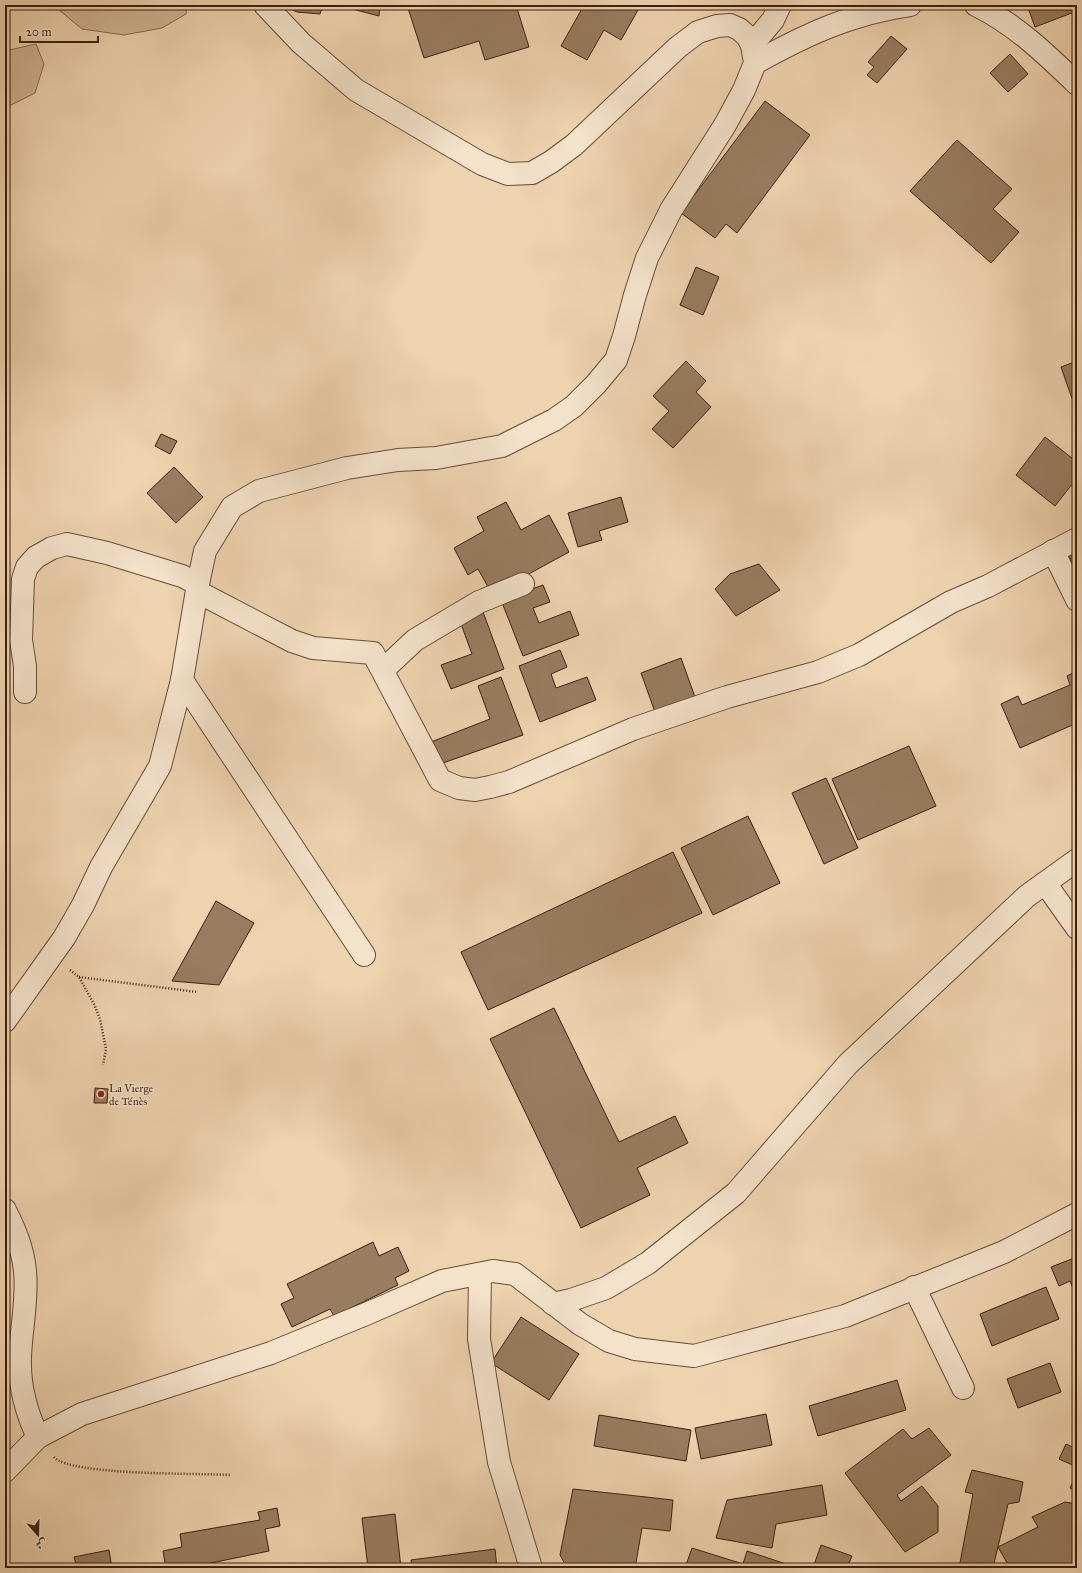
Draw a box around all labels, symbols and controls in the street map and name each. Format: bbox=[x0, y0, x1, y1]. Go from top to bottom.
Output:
scale bar bbox=[20, 18, 98, 44]
text: 20 m bbox=[26, 25, 52, 39]
place label: La Vierge de Ténès bbox=[109, 1082, 154, 1108]
marker: La Vierge de Ténès bbox=[96, 1089, 106, 1099]
north arrow bbox=[18, 1515, 58, 1555]
text: ش bbox=[34, 1536, 49, 1552]

